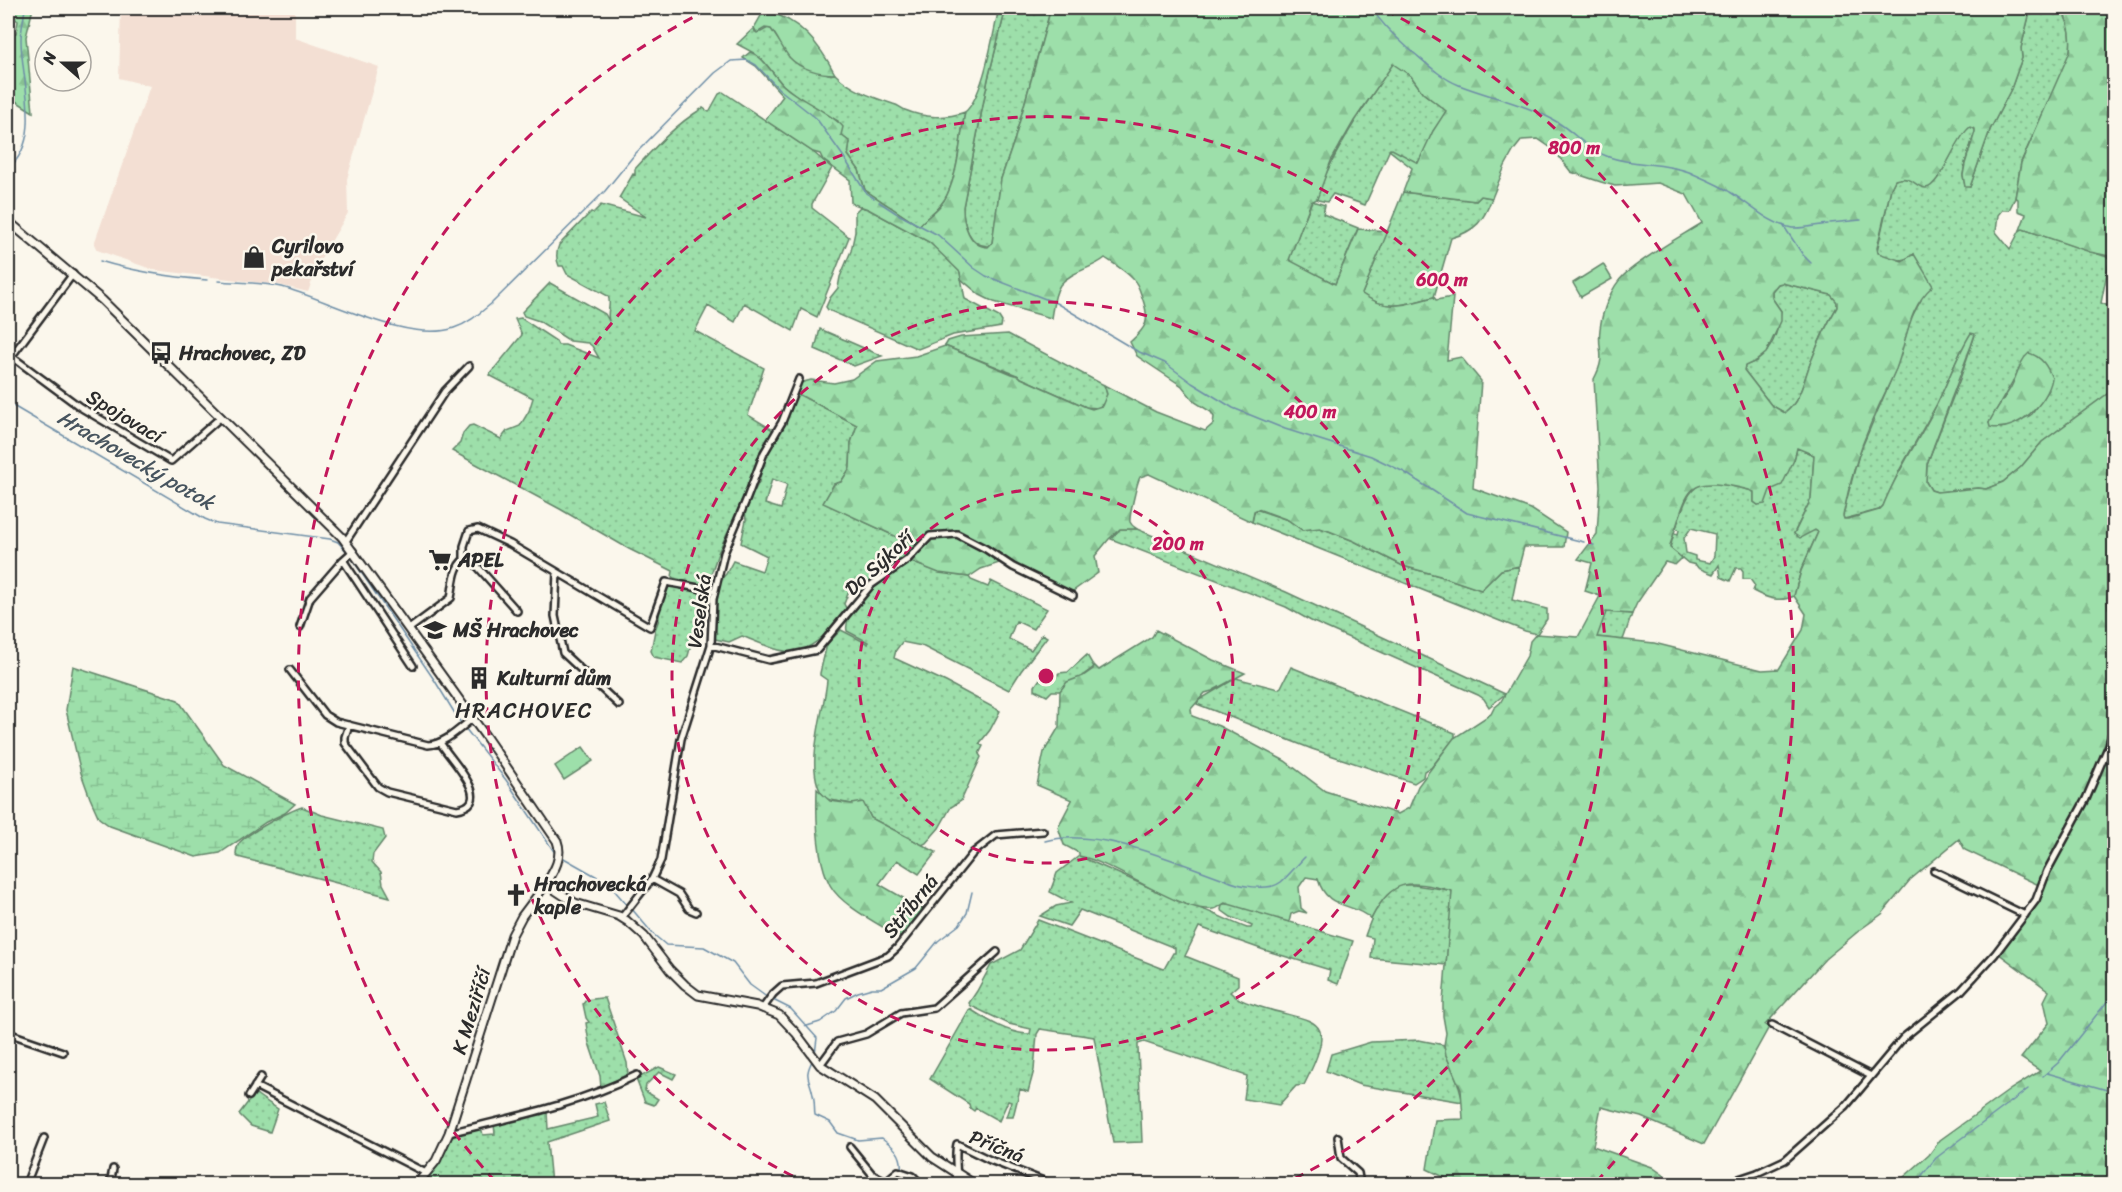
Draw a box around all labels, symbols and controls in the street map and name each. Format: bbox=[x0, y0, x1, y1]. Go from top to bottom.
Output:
north arrow bbox=[33, 33, 93, 93]
text: N bbox=[34, 47, 65, 69]
text: 800 m bbox=[1547, 132, 1600, 164]
place label: Cyrilovo pekařství bbox=[270, 229, 356, 287]
shop icon: Cyrilovo pekařství bbox=[241, 244, 267, 270]
text: 600 m bbox=[1415, 264, 1468, 296]
place label: Hrachovec, ZD bbox=[178, 336, 306, 371]
bus stop icon: Hrachovec, ZD bbox=[148, 340, 174, 366]
street label: Spojovací bbox=[79, 380, 172, 455]
text: 400 m bbox=[1283, 396, 1336, 428]
water label: Hrachovecký potok bbox=[50, 399, 224, 522]
street label: Do Sýkoří bbox=[836, 520, 924, 605]
text: 200 m bbox=[1151, 528, 1204, 560]
place label: APEL bbox=[457, 543, 504, 578]
supermarket icon: APEL bbox=[427, 547, 453, 573]
street label: Veselská bbox=[677, 572, 722, 650]
place label: MŠ Hrachovec bbox=[452, 613, 579, 648]
school or university icon: MŠ Hrachovec bbox=[422, 617, 448, 643]
place label: Kulturní dům bbox=[496, 661, 611, 696]
building icon: Kulturní dům bbox=[466, 665, 492, 691]
centre of rings bbox=[1036, 666, 1056, 686]
district label: HRACHOVEC bbox=[455, 691, 593, 730]
street label: Stříbrná bbox=[873, 866, 948, 946]
place label: Hrachovecká kaple bbox=[533, 867, 647, 925]
church icon: Hrachovecká kaple bbox=[503, 882, 529, 908]
street label: K Meziříčí bbox=[442, 961, 502, 1059]
street label: Příčná bbox=[964, 1120, 1030, 1173]

